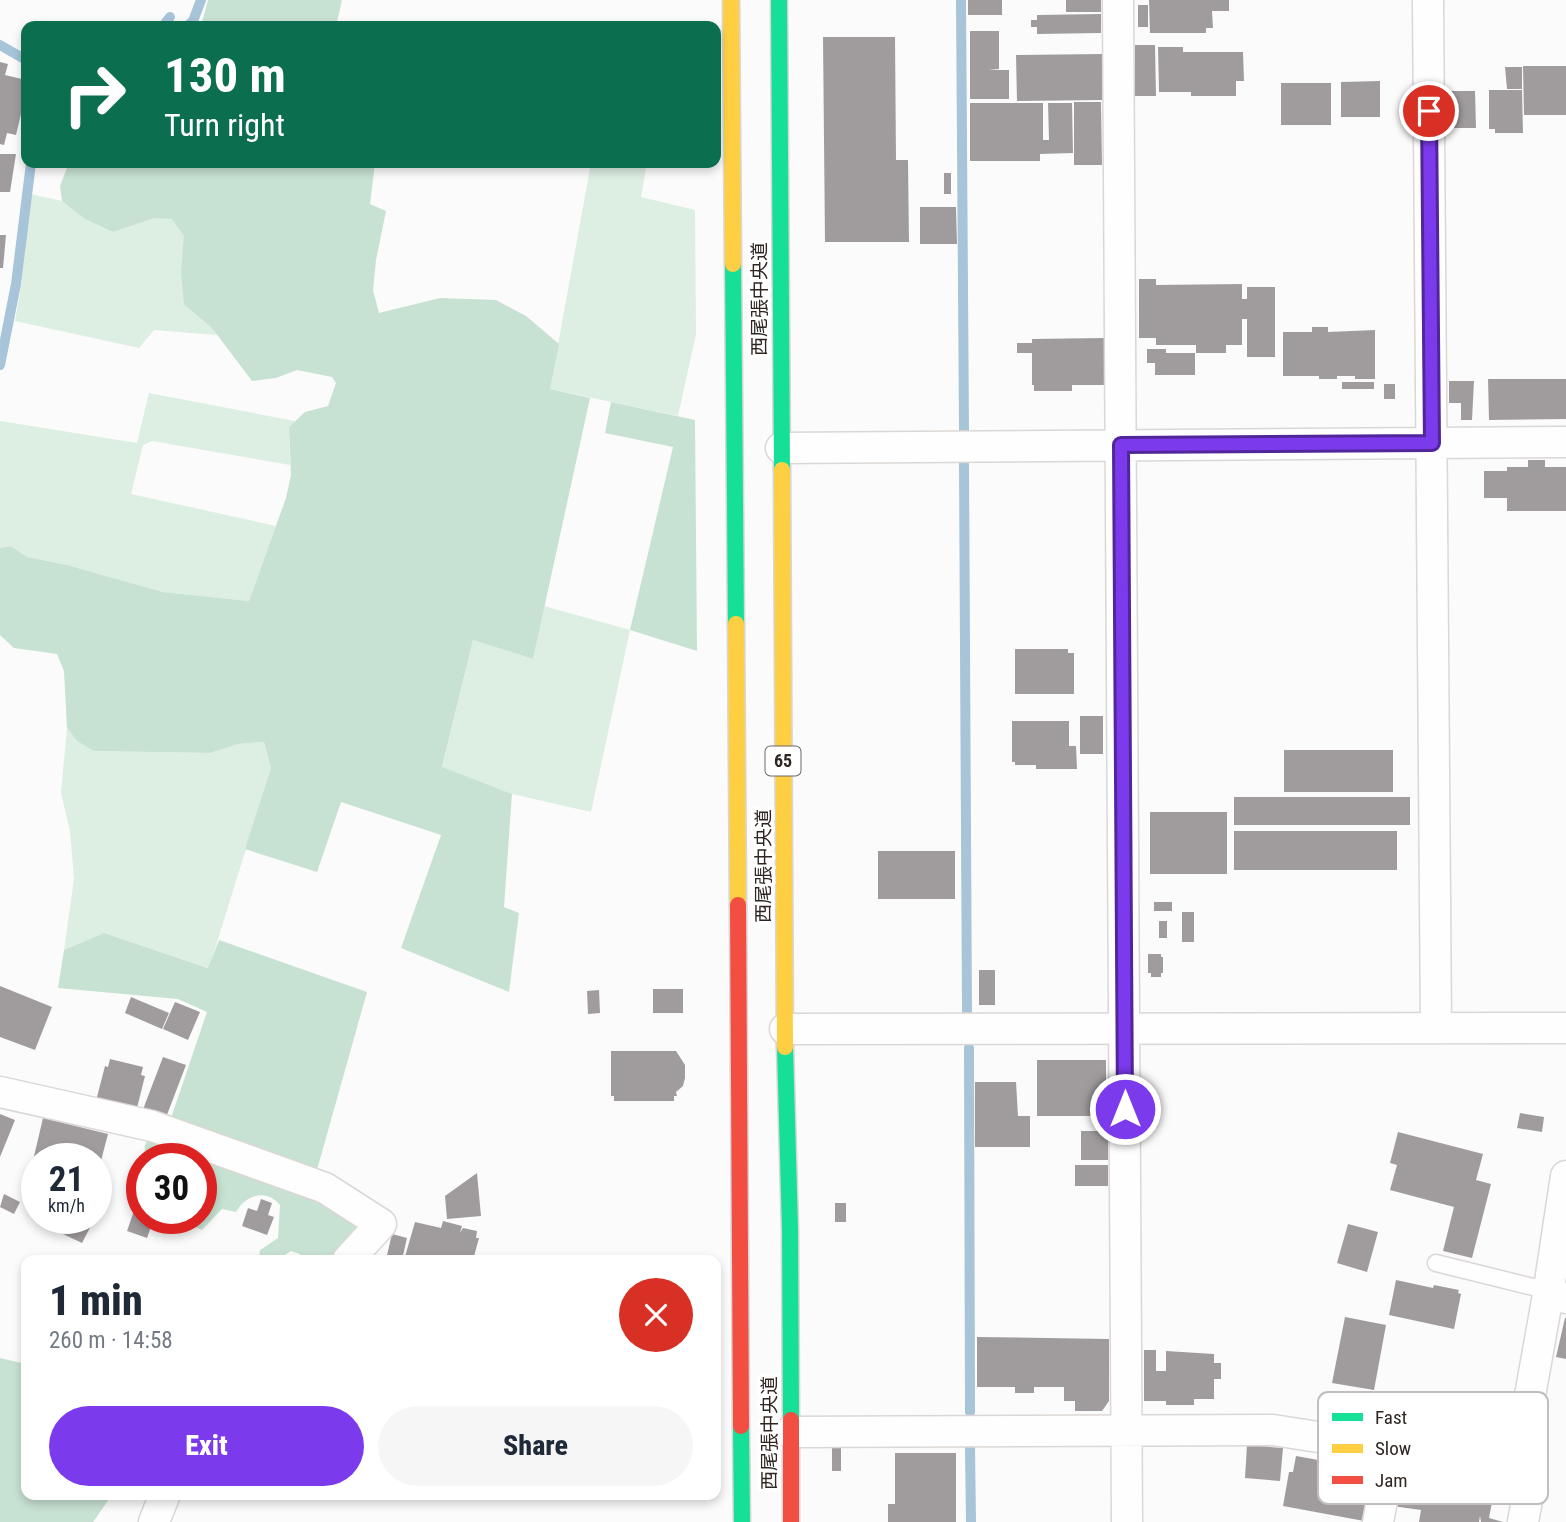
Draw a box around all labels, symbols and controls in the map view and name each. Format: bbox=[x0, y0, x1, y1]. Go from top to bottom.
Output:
text: 130 m bbox=[164, 47, 286, 104]
icon: right bbox=[49, 49, 140, 140]
pin bbox=[1399, 81, 1459, 141]
icon: arrive bbox=[1410, 92, 1448, 130]
text: Turn right bbox=[164, 106, 285, 144]
street label: 西尾張中央道 bbox=[748, 242, 771, 356]
road number: 65 bbox=[766, 746, 800, 776]
street label: 西尾張中央道 bbox=[752, 809, 775, 923]
position arrow bbox=[1088, 1072, 1162, 1146]
speed limit sign: 30 bbox=[126, 1143, 217, 1234]
text: 21 bbox=[49, 1159, 84, 1200]
text: km/h bbox=[48, 1195, 85, 1216]
text: 1 min bbox=[49, 1276, 143, 1325]
button: close bbox=[619, 1278, 693, 1352]
text: 260 m · 14:58 bbox=[49, 1327, 173, 1354]
street label: 西尾張中央道 bbox=[758, 1376, 781, 1490]
legend bbox=[1318, 1392, 1548, 1504]
button: Exit bbox=[49, 1406, 364, 1486]
button: Share bbox=[378, 1406, 693, 1486]
text: Fast bbox=[1375, 1406, 1407, 1429]
text: Slow bbox=[1375, 1437, 1411, 1460]
text: Jam bbox=[1375, 1469, 1408, 1492]

